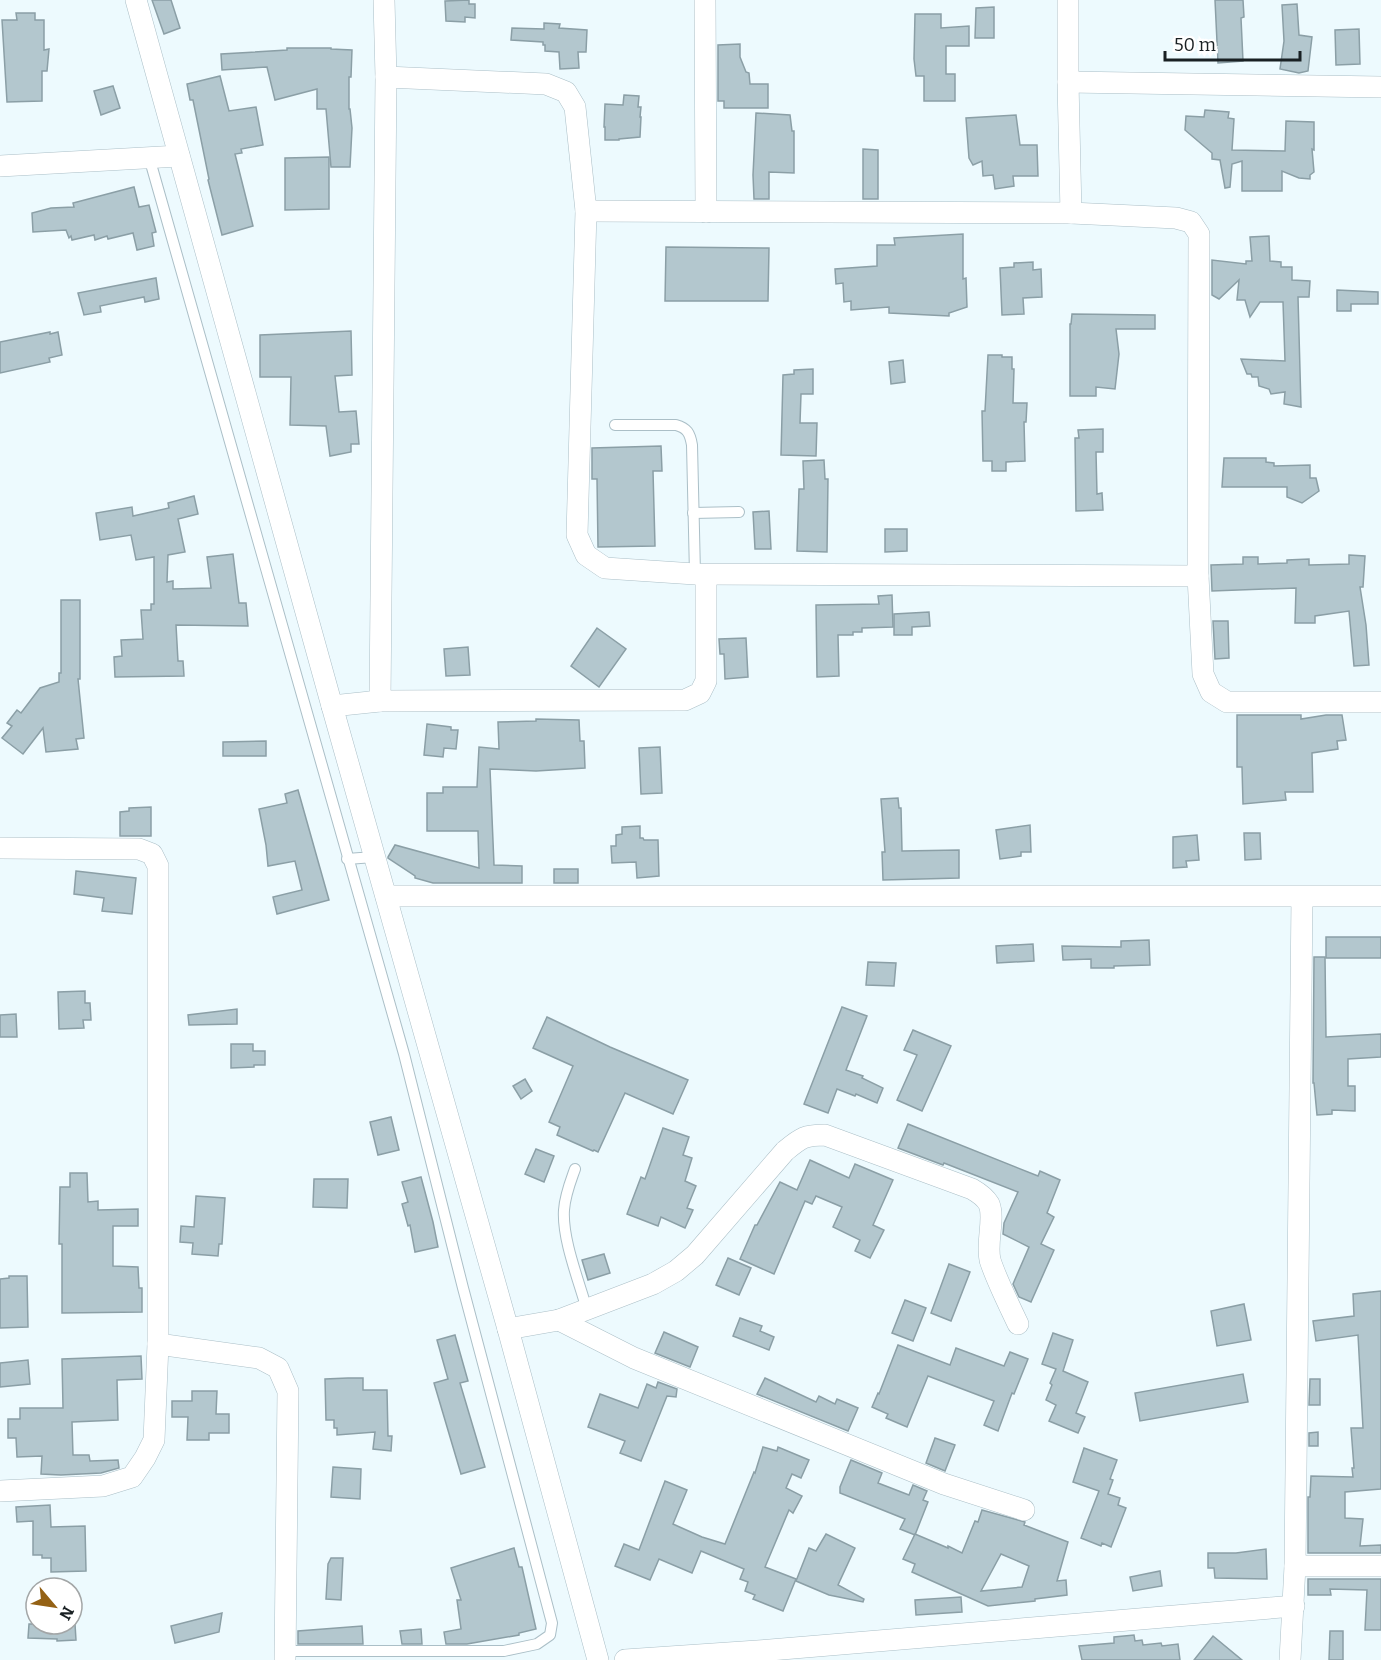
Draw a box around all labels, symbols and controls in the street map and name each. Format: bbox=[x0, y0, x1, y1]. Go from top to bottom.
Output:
scale bar bbox=[1165, 24, 1300, 62]
text: 50 m bbox=[1174, 34, 1216, 56]
north arrow bbox=[24, 1576, 84, 1636]
text: N bbox=[55, 1603, 78, 1623]

